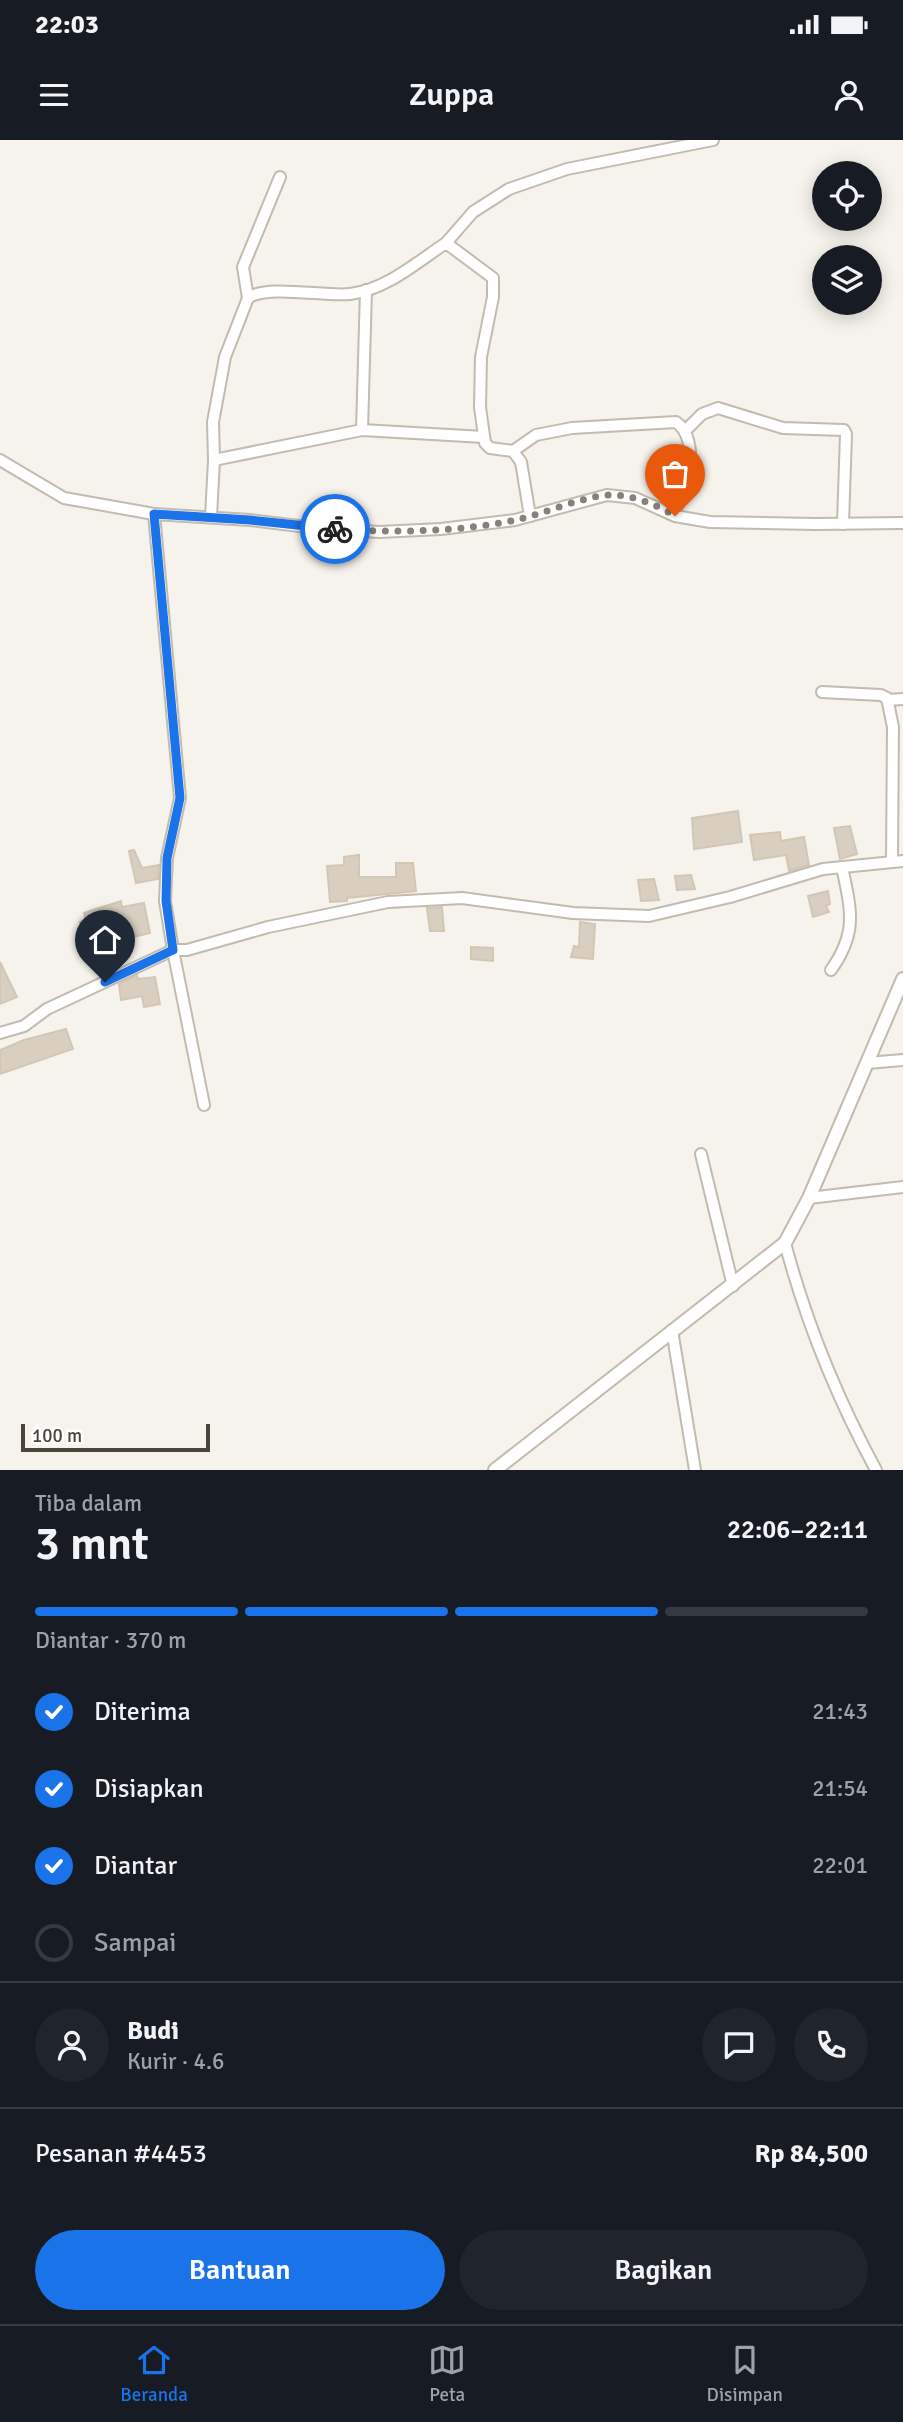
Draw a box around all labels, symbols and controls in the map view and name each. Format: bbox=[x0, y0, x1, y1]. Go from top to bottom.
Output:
text: 22:03 bbox=[35, 9, 99, 41]
text: Zuppa bbox=[409, 75, 494, 114]
icon: menu bbox=[35, 76, 73, 114]
icon: person bbox=[830, 76, 868, 114]
map controls bbox=[812, 161, 882, 315]
button: locate bbox=[812, 161, 882, 231]
button: layers bbox=[812, 245, 882, 315]
pin bbox=[645, 444, 705, 516]
icon: bag bbox=[656, 455, 694, 493]
courier bbox=[300, 494, 370, 564]
icon: bike bbox=[316, 510, 354, 548]
pin bbox=[75, 910, 135, 982]
icon: home bbox=[86, 921, 124, 959]
scale bar bbox=[21, 1421, 210, 1453]
text: 100 m bbox=[32, 1424, 82, 1448]
text: Tiba dalam bbox=[35, 1489, 142, 1518]
text: 22:06–22:11 bbox=[727, 1514, 868, 1546]
text: 3 mnt bbox=[35, 1516, 149, 1572]
text: Diantar · 370 m bbox=[35, 1626, 186, 1655]
icon: check bbox=[35, 1693, 73, 1731]
text: Diterima bbox=[94, 1696, 191, 1728]
text: 21:43 bbox=[812, 1697, 868, 1726]
icon: check bbox=[35, 1770, 73, 1808]
text: Disiapkan bbox=[94, 1773, 204, 1805]
text: 21:54 bbox=[812, 1774, 868, 1803]
icon: check bbox=[35, 1847, 73, 1885]
text: Diantar bbox=[94, 1850, 177, 1882]
text: 22:01 bbox=[812, 1851, 868, 1880]
text: Sampai bbox=[94, 1927, 176, 1959]
button: person bbox=[35, 2008, 109, 2082]
button: chat bbox=[702, 2008, 776, 2082]
button: phone bbox=[794, 2008, 868, 2082]
text: Budi bbox=[127, 2015, 179, 2047]
text: Kurir · 4.6 bbox=[127, 2047, 224, 2076]
text: Pesanan #4453 bbox=[35, 2138, 207, 2170]
text: Rp 84,500 bbox=[754, 2138, 868, 2170]
button: Bantuan bbox=[35, 2230, 445, 2310]
button: Bagikan bbox=[459, 2230, 868, 2310]
tab: Beranda bbox=[120, 2341, 188, 2407]
tab: Peta bbox=[428, 2341, 466, 2407]
tab: Disimpan bbox=[707, 2341, 783, 2407]

